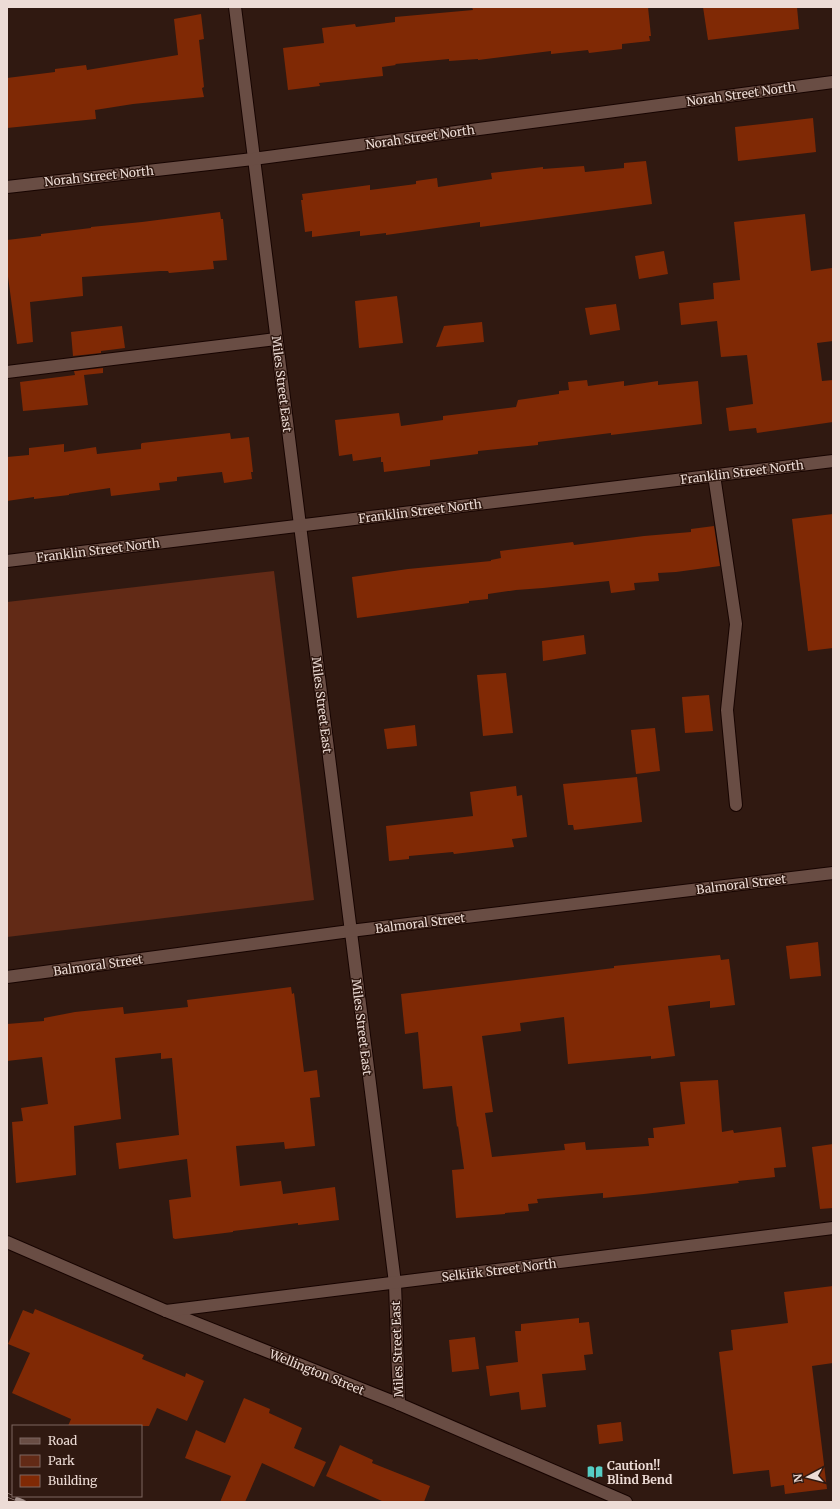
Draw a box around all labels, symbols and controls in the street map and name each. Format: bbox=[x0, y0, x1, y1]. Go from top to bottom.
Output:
street label: Norah Street North bbox=[686, 79, 796, 109]
street label: Norah Street North bbox=[365, 122, 475, 152]
street label: Norah Street North bbox=[44, 163, 154, 189]
street label: Miles Street East bbox=[269, 335, 295, 433]
street label: Franklin Street North bbox=[680, 457, 804, 487]
street label: Franklin Street North bbox=[358, 496, 482, 526]
street label: Franklin Street North bbox=[36, 535, 160, 565]
street label: Miles Street East bbox=[309, 656, 335, 754]
street label: Balmoral Street bbox=[695, 871, 787, 897]
street label: Balmoral Street bbox=[374, 910, 466, 936]
street label: Balmoral Street bbox=[52, 951, 144, 979]
street label: Miles Street East bbox=[349, 978, 375, 1076]
street label: Selkirk Street North bbox=[441, 1256, 557, 1284]
street label: Miles Street East bbox=[388, 1300, 406, 1398]
street label: Wellington Street bbox=[267, 1346, 367, 1398]
legend bbox=[12, 1425, 142, 1497]
text: Road bbox=[48, 1433, 77, 1448]
text: Park bbox=[48, 1453, 75, 1468]
north arrow bbox=[788, 1457, 828, 1497]
place label: Caution!! Blind Bend bbox=[607, 1458, 673, 1487]
library icon: Caution!! Blind Bend bbox=[586, 1463, 604, 1481]
text: Building bbox=[48, 1473, 98, 1488]
text: N bbox=[791, 1473, 806, 1483]

